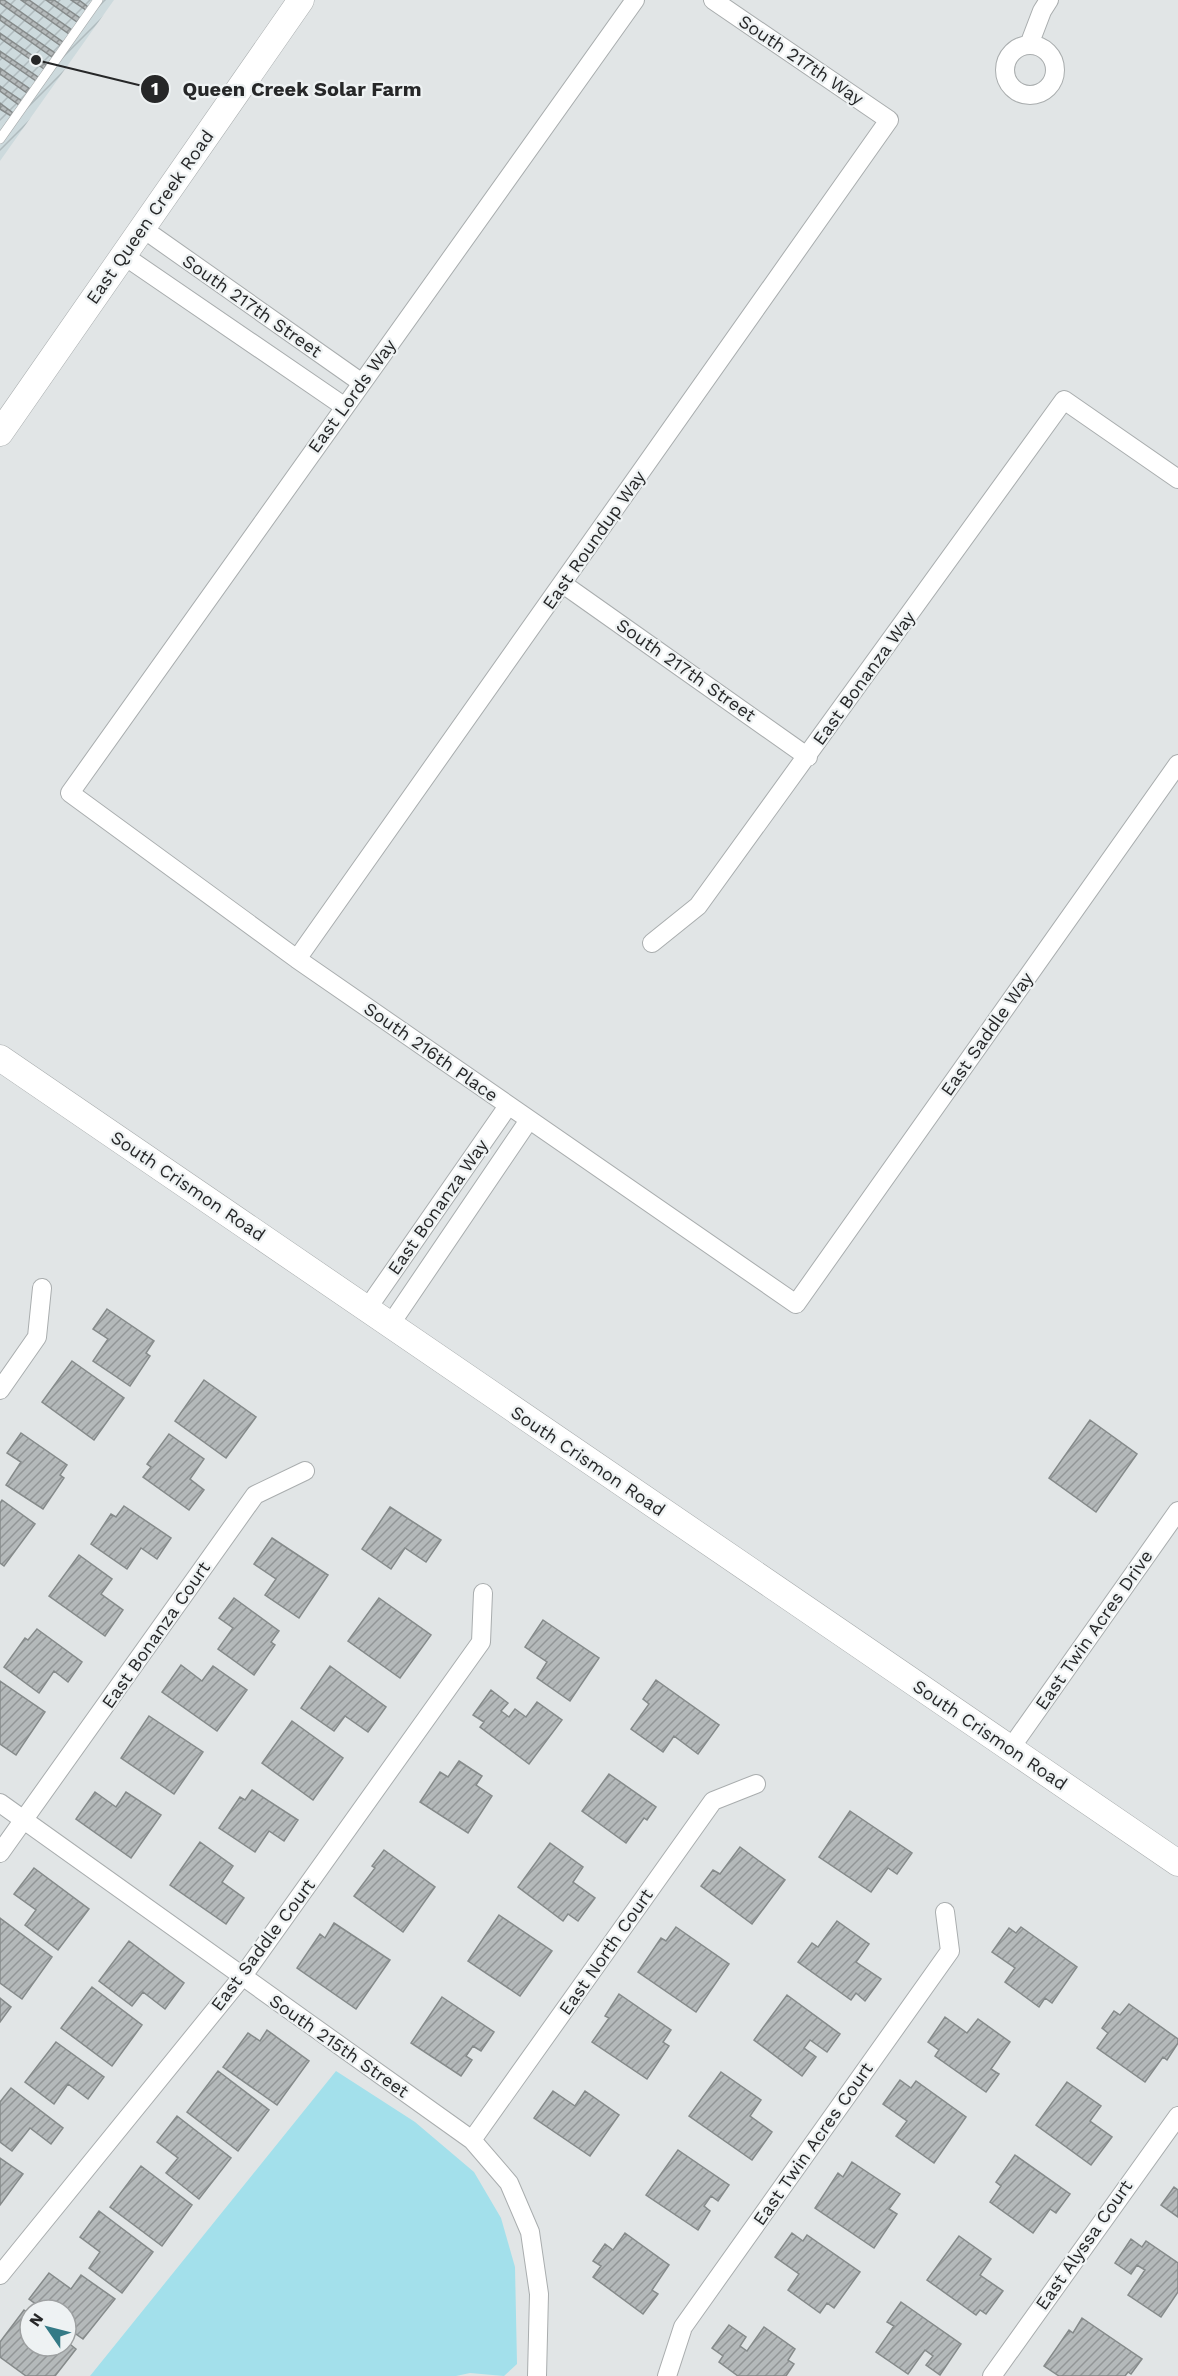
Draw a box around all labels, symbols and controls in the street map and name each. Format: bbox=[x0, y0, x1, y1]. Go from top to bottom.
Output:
street label: South 217th Way bbox=[735, 10, 868, 109]
callout: Queen Creek Solar Farm bbox=[140, 70, 434, 108]
text: Queen Creek Solar Farm bbox=[182, 77, 422, 101]
text: 1 bbox=[151, 78, 159, 99]
street label: East Queen Creek Road bbox=[81, 126, 218, 308]
street label: South 217th Street bbox=[179, 250, 326, 362]
street label: East Lords Way bbox=[303, 334, 400, 457]
street label: East Roundup Way bbox=[538, 466, 650, 613]
street label: East Bonanza Way bbox=[808, 606, 920, 749]
street label: South 217th Street bbox=[613, 614, 760, 726]
street label: East Saddle Way bbox=[936, 967, 1037, 1100]
street label: South 216th Place bbox=[360, 997, 502, 1106]
street label: South Crismon Road bbox=[107, 1126, 269, 1245]
street label: East Bonanza Way bbox=[383, 1134, 493, 1278]
street label: South Crismon Road bbox=[507, 1401, 669, 1520]
street label: East Twin Acres Drive bbox=[1030, 1546, 1157, 1714]
street label: East Bonanza Court bbox=[97, 1557, 214, 1712]
street label: South Crismon Road bbox=[909, 1675, 1071, 1794]
street label: East Saddle Court bbox=[206, 1874, 319, 2015]
street label: East North Court bbox=[554, 1884, 657, 2019]
street label: South 215th Street bbox=[266, 1990, 413, 2102]
street label: East Twin Acres Court bbox=[748, 2058, 877, 2229]
street label: East Alyssa Court bbox=[1031, 2175, 1137, 2314]
north arrow bbox=[18, 2298, 78, 2358]
text: N bbox=[25, 2309, 47, 2330]

